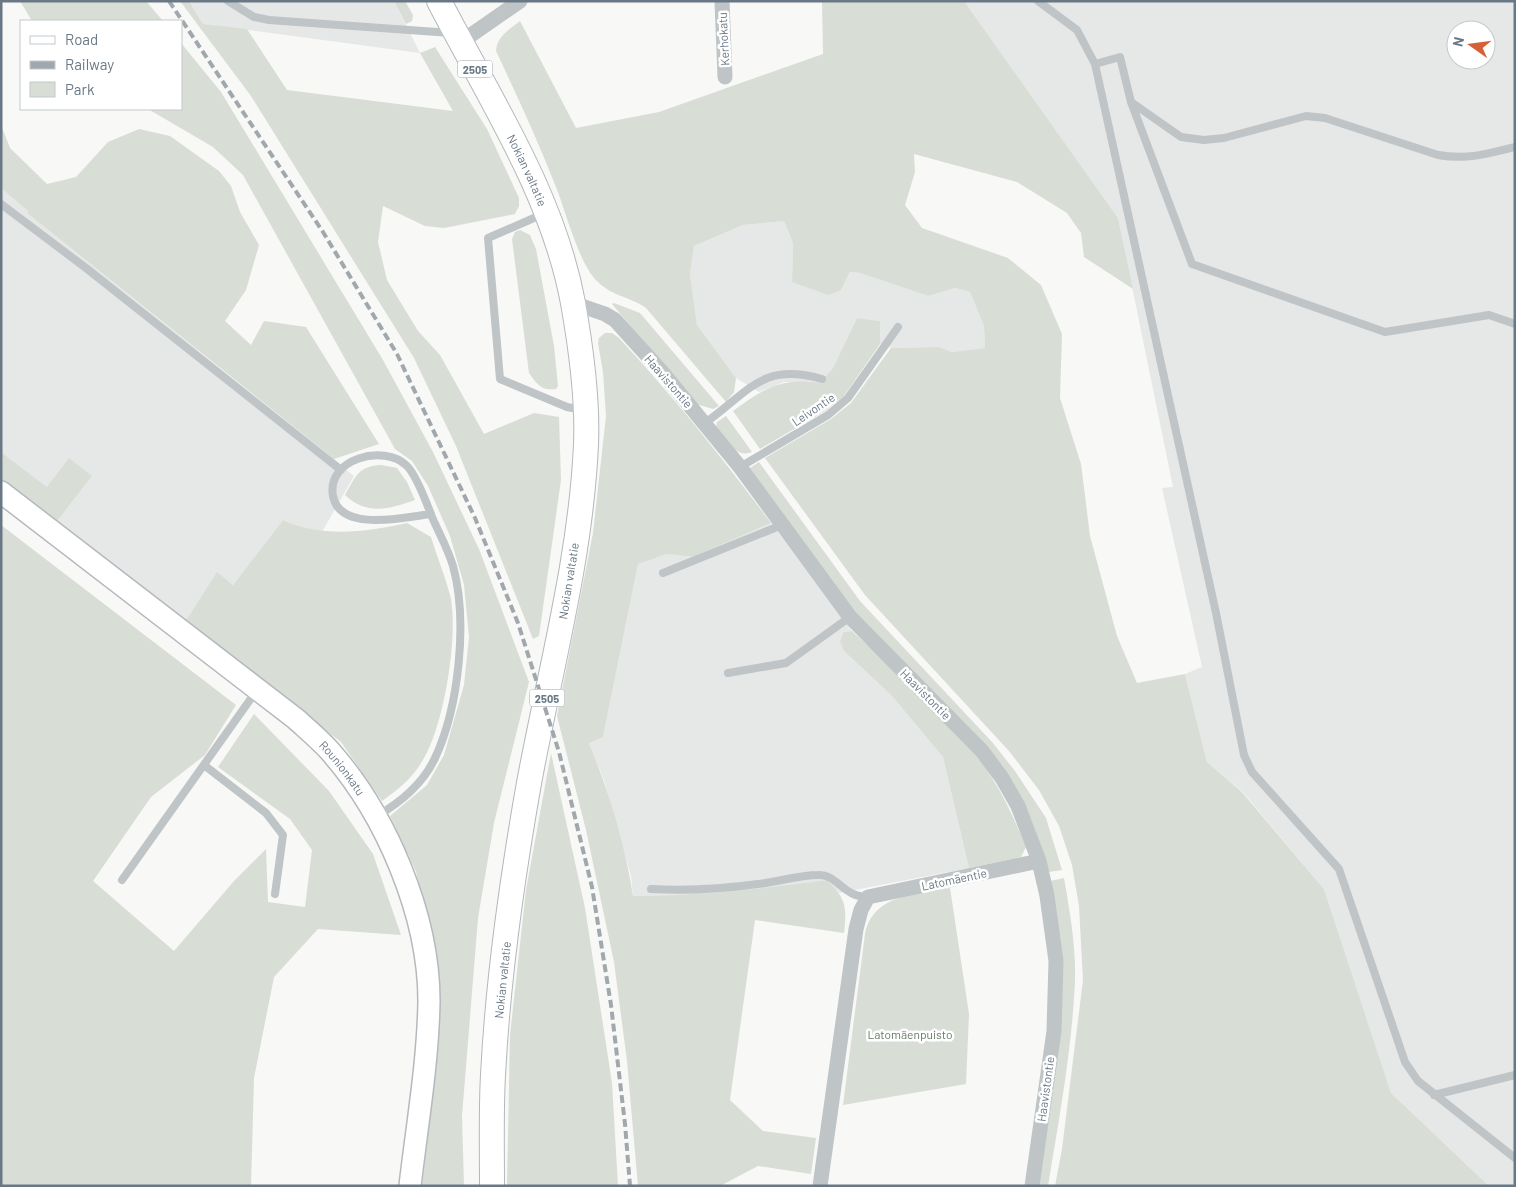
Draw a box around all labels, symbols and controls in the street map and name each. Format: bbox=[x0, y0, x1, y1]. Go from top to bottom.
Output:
street label: Kerhokatu bbox=[715, 12, 731, 66]
legend bbox=[20, 20, 182, 110]
north arrow bbox=[1446, 20, 1496, 70]
text: Road bbox=[65, 30, 98, 48]
text: N bbox=[1449, 35, 1467, 48]
text: Railway bbox=[65, 55, 114, 73]
road number: 2505 bbox=[458, 61, 492, 78]
text: Park bbox=[65, 80, 95, 98]
street label: Nokian valtatie bbox=[505, 132, 550, 208]
street label: Haavistontie bbox=[642, 352, 696, 410]
street label: Leivontie bbox=[789, 390, 837, 428]
street label: Nokian valtatie bbox=[555, 542, 581, 620]
street label: Haavistontie bbox=[898, 666, 954, 722]
road number: 2505 bbox=[530, 690, 564, 706]
street label: Rounionkatu bbox=[317, 738, 368, 798]
street label: Latomäentie bbox=[920, 865, 988, 893]
street label: Nokian valtatie bbox=[491, 941, 513, 1019]
park label: Latomäenpuisto bbox=[867, 1027, 953, 1041]
street label: Haavistontie bbox=[1034, 1056, 1056, 1122]

